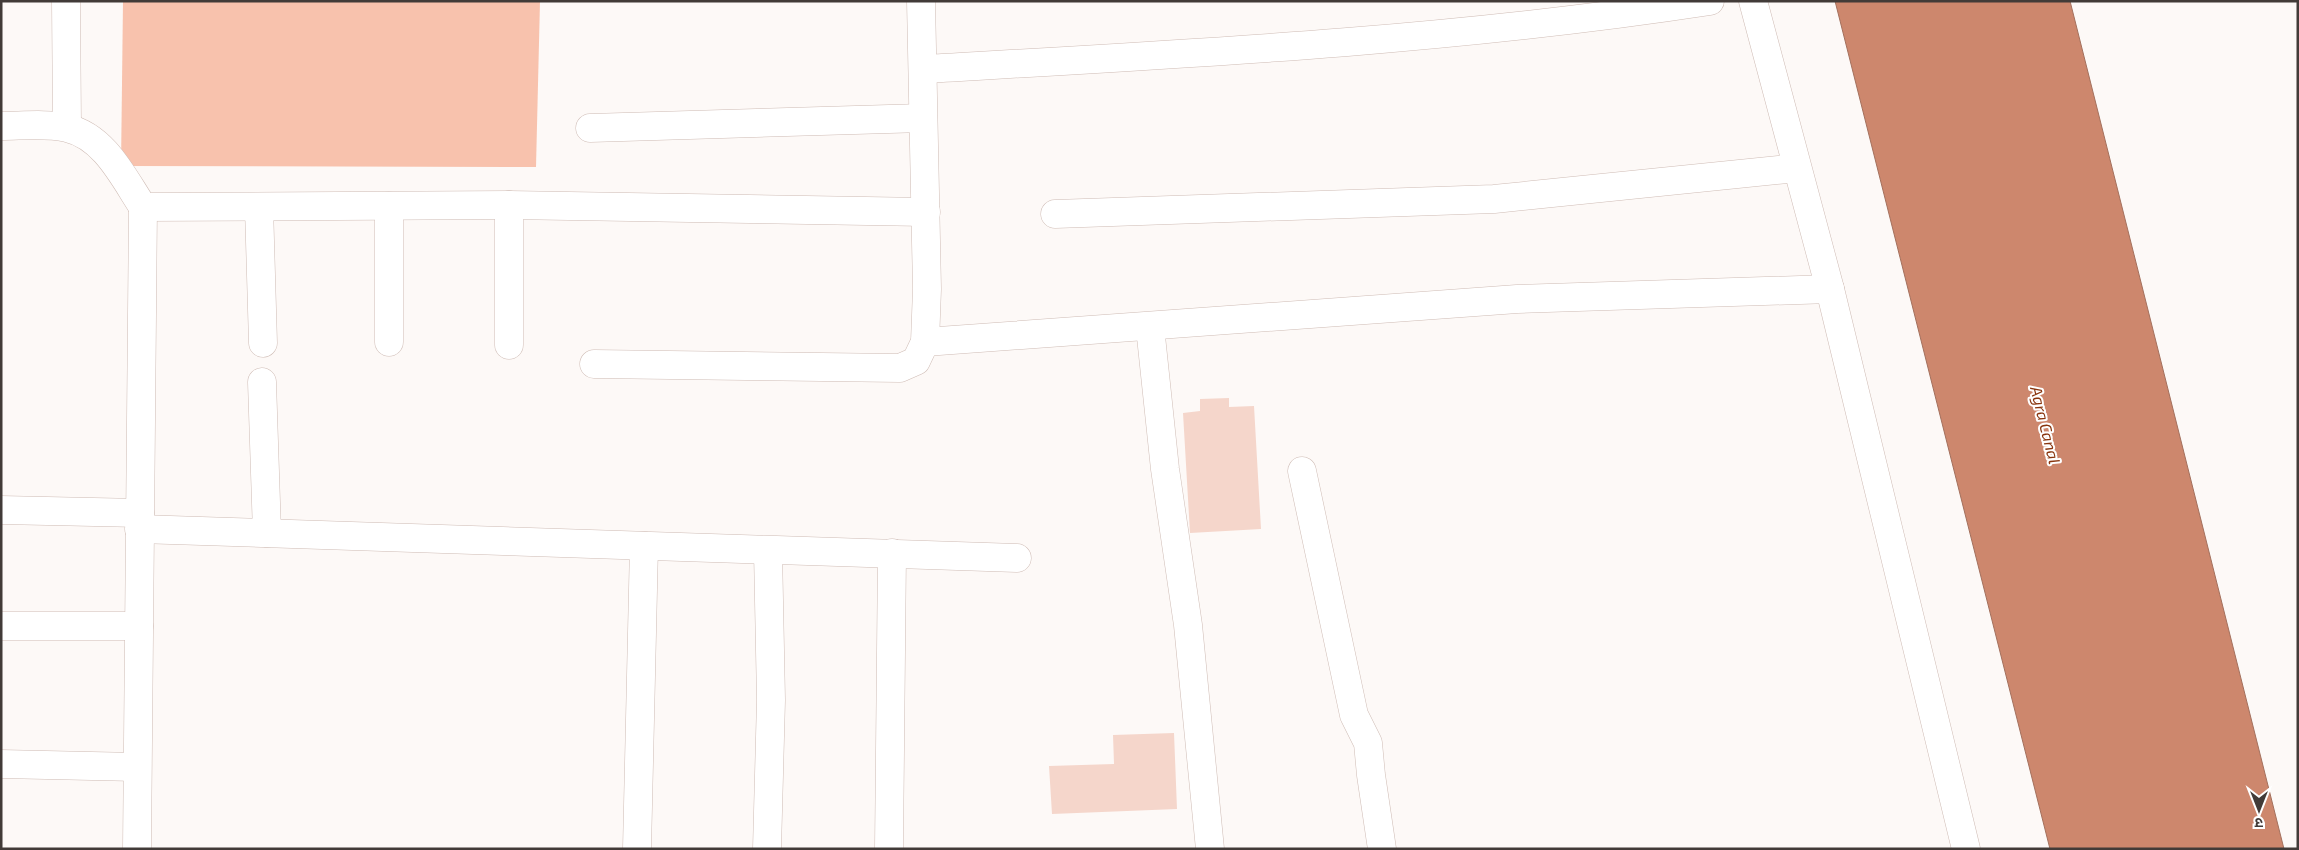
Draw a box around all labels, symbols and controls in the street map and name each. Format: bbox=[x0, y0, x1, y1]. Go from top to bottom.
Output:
water label: Agra Canal bbox=[2027, 383, 2065, 466]
north arrow bbox=[2234, 785, 2284, 835]
text: उ bbox=[2254, 815, 2263, 832]

